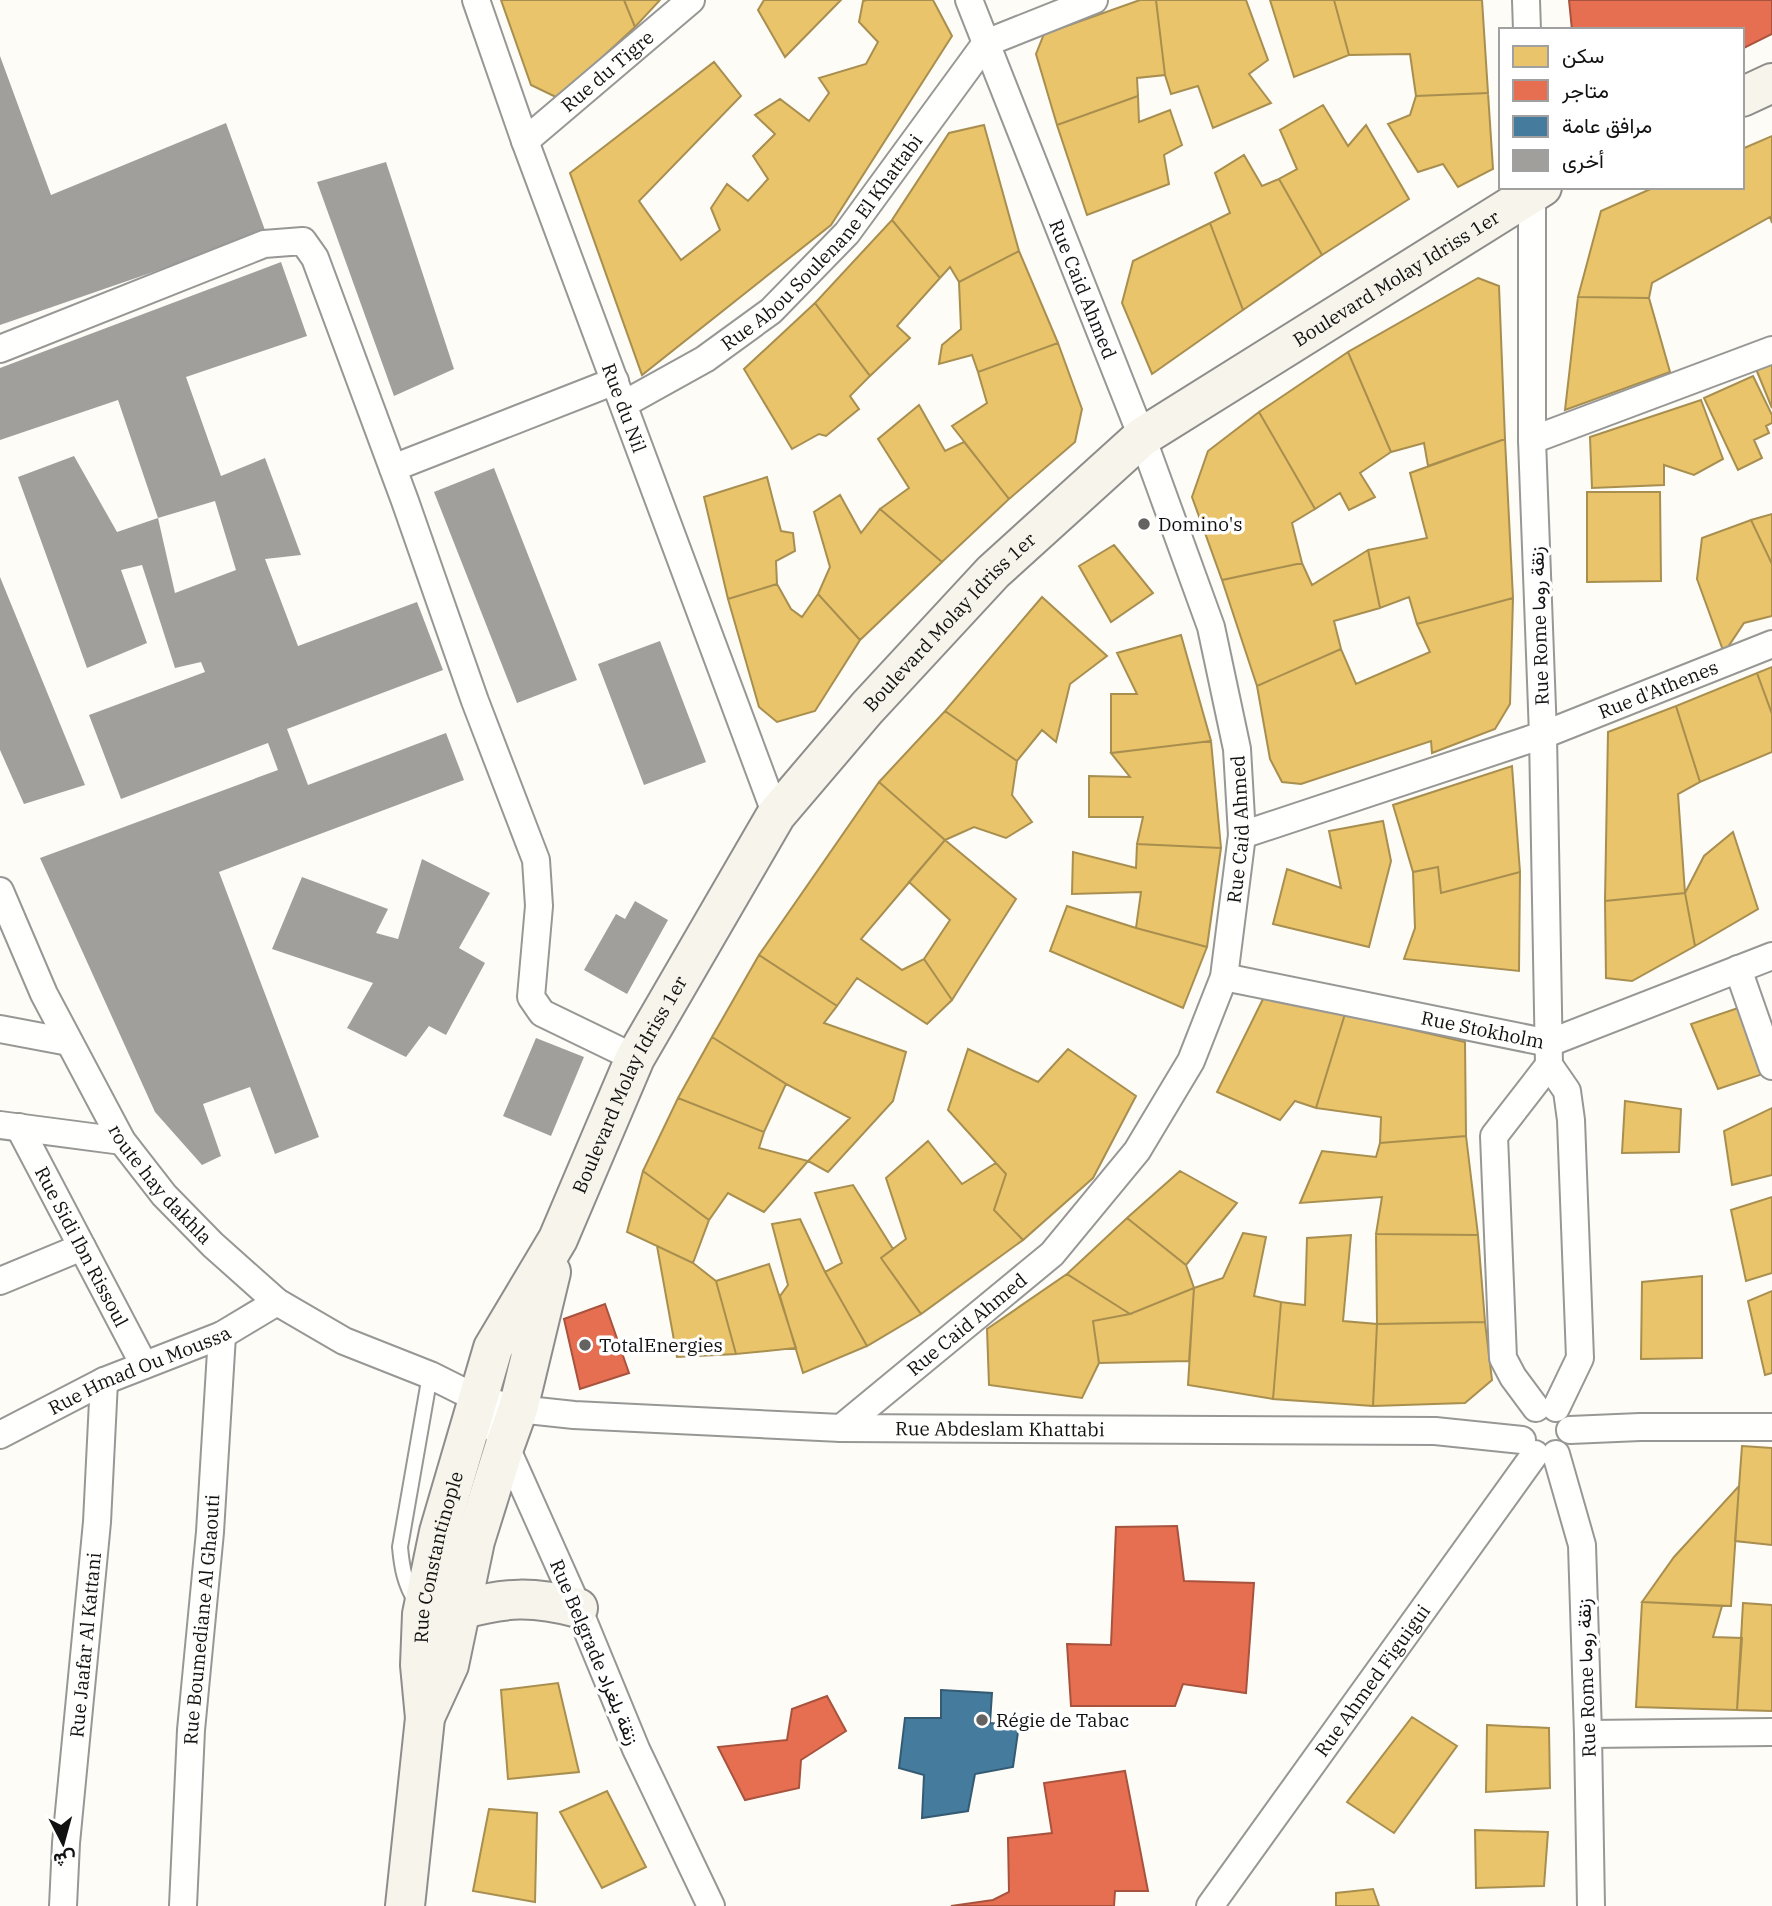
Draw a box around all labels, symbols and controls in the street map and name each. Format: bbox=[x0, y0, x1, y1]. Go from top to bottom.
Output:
street label: Rue du Tigre bbox=[556, 25, 659, 117]
legend bbox=[1499, 28, 1744, 189]
text: سكن bbox=[1562, 41, 1604, 69]
text: متاجر bbox=[1561, 76, 1609, 104]
text: مرافق عامة bbox=[1562, 111, 1652, 139]
street label: Rue Abou Soulenane El Khattabi bbox=[716, 129, 927, 356]
text: أخرى bbox=[1562, 146, 1604, 174]
street label: Boulevard Molay Idriss 1er bbox=[1288, 204, 1504, 352]
street label: Rue Caid Ahmed bbox=[1044, 216, 1122, 362]
street label: Rue du Nil bbox=[597, 360, 652, 456]
place label: Domino's bbox=[1158, 512, 1243, 536]
marker: Domino's bbox=[1136, 516, 1152, 532]
street label: Boulevard Molay Idriss 1er bbox=[858, 527, 1041, 716]
street label: Rue Rome زنقة روما bbox=[1524, 546, 1554, 706]
street label: Rue d'Athenes bbox=[1595, 655, 1721, 724]
street label: Rue Caid Ahmed bbox=[1221, 755, 1254, 905]
street label: Boulevard Molay Idriss 1er bbox=[567, 971, 692, 1197]
street label: Rue Stokholm bbox=[1419, 1005, 1546, 1054]
street label: route hay dakhla bbox=[103, 1120, 217, 1249]
street label: Rue Sidi Ibn Rissoul bbox=[30, 1162, 134, 1331]
street label: Rue Caid Ahmed bbox=[902, 1268, 1032, 1381]
street label: Rue Hmad Ou Moussa bbox=[44, 1320, 235, 1420]
place label: TotalEnergies bbox=[599, 1333, 723, 1357]
marker: TotalEnergies bbox=[577, 1337, 593, 1353]
street label: Rue Abdeslam Khattabi bbox=[895, 1416, 1105, 1441]
street label: Rue Constantinople bbox=[409, 1468, 468, 1644]
street label: Rue Boumediane Al Ghaouti bbox=[178, 1494, 224, 1746]
street label: Rue Jaafar Al Kattani bbox=[64, 1551, 106, 1739]
street label: Rue Belgrade زنقة بلغراد bbox=[545, 1556, 645, 1748]
street label: Rue Rome زنقة روما bbox=[1571, 1598, 1601, 1758]
street label: Rue Ahmed Figuigui bbox=[1309, 1599, 1435, 1761]
place label: Régie de Tabac bbox=[996, 1708, 1129, 1732]
marker: Régie de Tabac bbox=[974, 1712, 990, 1728]
north arrow bbox=[28, 1808, 98, 1878]
text: ش bbox=[52, 1847, 77, 1873]

